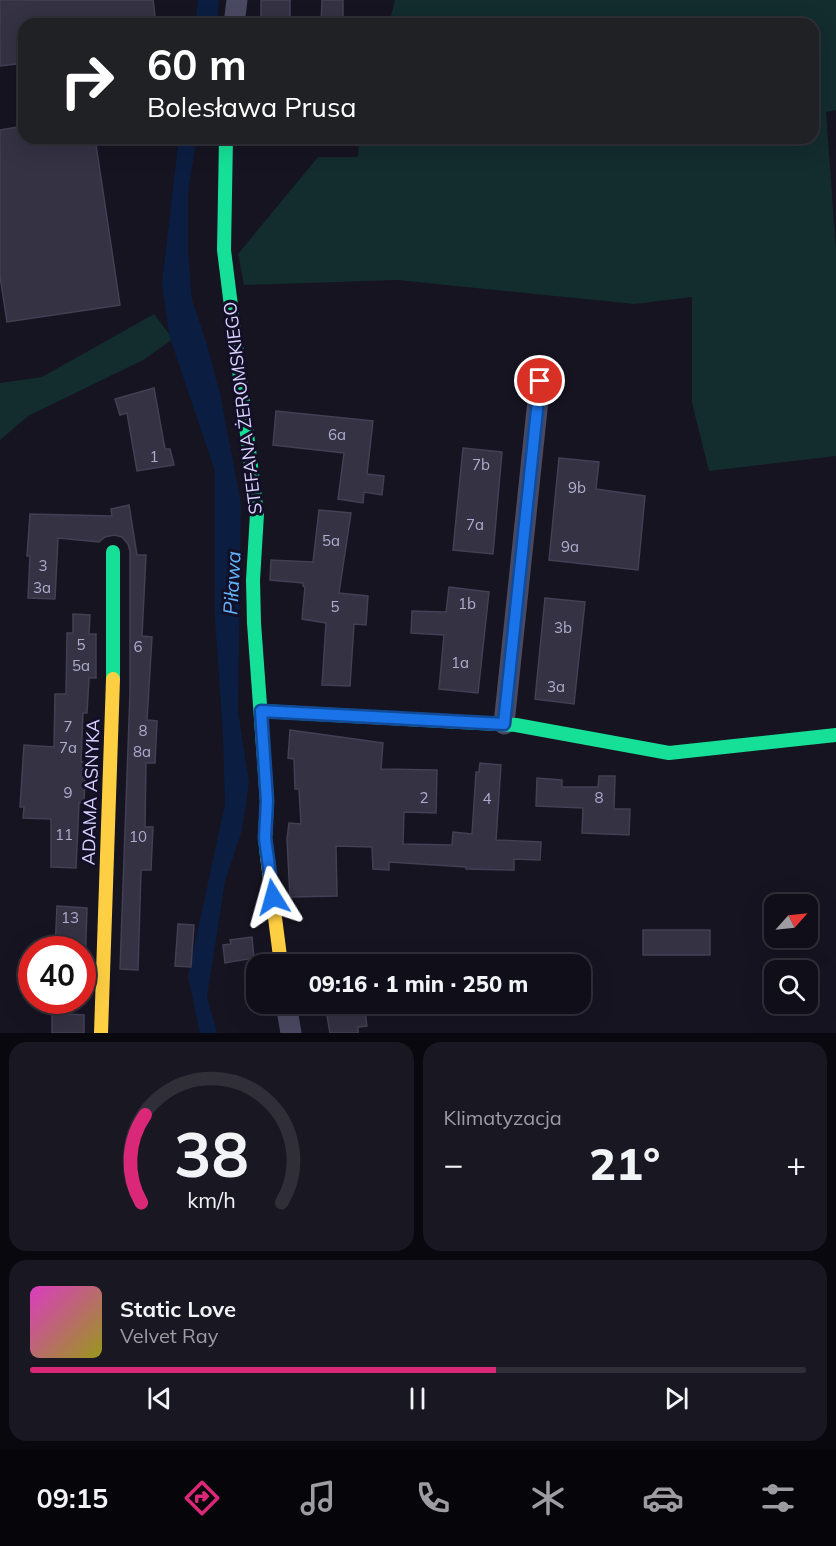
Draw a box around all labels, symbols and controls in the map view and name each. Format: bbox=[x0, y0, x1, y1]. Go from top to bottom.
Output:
text: 60 m bbox=[147, 38, 247, 91]
icon: right bbox=[48, 42, 126, 120]
text: Bolesława Prusa bbox=[147, 90, 357, 124]
street label: STEFANA ŻEROMSKIEGO bbox=[218, 300, 267, 516]
pin bbox=[514, 355, 565, 406]
icon: arrive bbox=[523, 364, 556, 397]
house number: 6a bbox=[328, 425, 346, 444]
house number: 1 bbox=[149, 447, 159, 466]
house number: 7b bbox=[472, 455, 490, 474]
house number: 9b bbox=[568, 478, 586, 497]
house number: 7a bbox=[466, 515, 484, 534]
house number: 5a bbox=[322, 531, 340, 550]
house number: 9a bbox=[561, 537, 579, 556]
water label: Piława bbox=[217, 551, 246, 615]
house number: 3 bbox=[38, 556, 48, 575]
house number: 3a bbox=[33, 578, 51, 597]
house number: 1b bbox=[458, 594, 476, 613]
house number: 5 bbox=[330, 597, 340, 616]
house number: 3b bbox=[554, 618, 572, 637]
house number: 5 bbox=[76, 635, 86, 654]
house number: 6 bbox=[133, 637, 143, 656]
house number: 1a bbox=[451, 653, 469, 672]
house number: 5a bbox=[72, 656, 90, 675]
house number: 3a bbox=[547, 677, 565, 696]
house number: 7 bbox=[63, 717, 73, 736]
street label: ADAMA ASNYKA bbox=[76, 719, 105, 865]
house number: 8 bbox=[138, 721, 148, 740]
house number: 7a bbox=[59, 738, 77, 757]
house number: 8a bbox=[133, 742, 151, 761]
house number: 9 bbox=[63, 783, 73, 802]
house number: 2 bbox=[419, 788, 429, 807]
house number: 8 bbox=[594, 788, 604, 807]
house number: 4 bbox=[482, 789, 492, 808]
house number: 11 bbox=[55, 825, 73, 844]
house number: 10 bbox=[129, 827, 147, 846]
position arrow bbox=[241, 865, 305, 929]
north arrow bbox=[764, 894, 818, 948]
map controls bbox=[764, 894, 818, 1014]
house number: 13 bbox=[61, 908, 79, 927]
speed limit sign: 40 bbox=[18, 936, 96, 1014]
button: search bbox=[764, 960, 818, 1014]
text: 09:16 · 1 min · 250 m bbox=[309, 970, 528, 998]
text: Klimatyzacja bbox=[444, 1105, 562, 1130]
text: 38 bbox=[174, 1114, 249, 1193]
text: 21° bbox=[589, 1135, 660, 1191]
text: − bbox=[444, 1143, 463, 1184]
text: + bbox=[786, 1143, 806, 1184]
text: km/h bbox=[187, 1187, 235, 1214]
text: Static Love bbox=[120, 1295, 236, 1323]
text: Velvet Ray bbox=[120, 1323, 218, 1348]
icon: previous bbox=[143, 1382, 176, 1415]
icon: pause bbox=[401, 1382, 434, 1415]
icon: next bbox=[660, 1382, 693, 1415]
icon: directions bbox=[181, 1477, 223, 1519]
icon: music bbox=[297, 1477, 339, 1519]
icon: phone bbox=[412, 1477, 454, 1519]
icon: climate bbox=[527, 1477, 569, 1519]
icon: car bbox=[642, 1477, 684, 1519]
icon: filters bbox=[757, 1477, 799, 1519]
text: 09:15 bbox=[37, 1481, 108, 1515]

